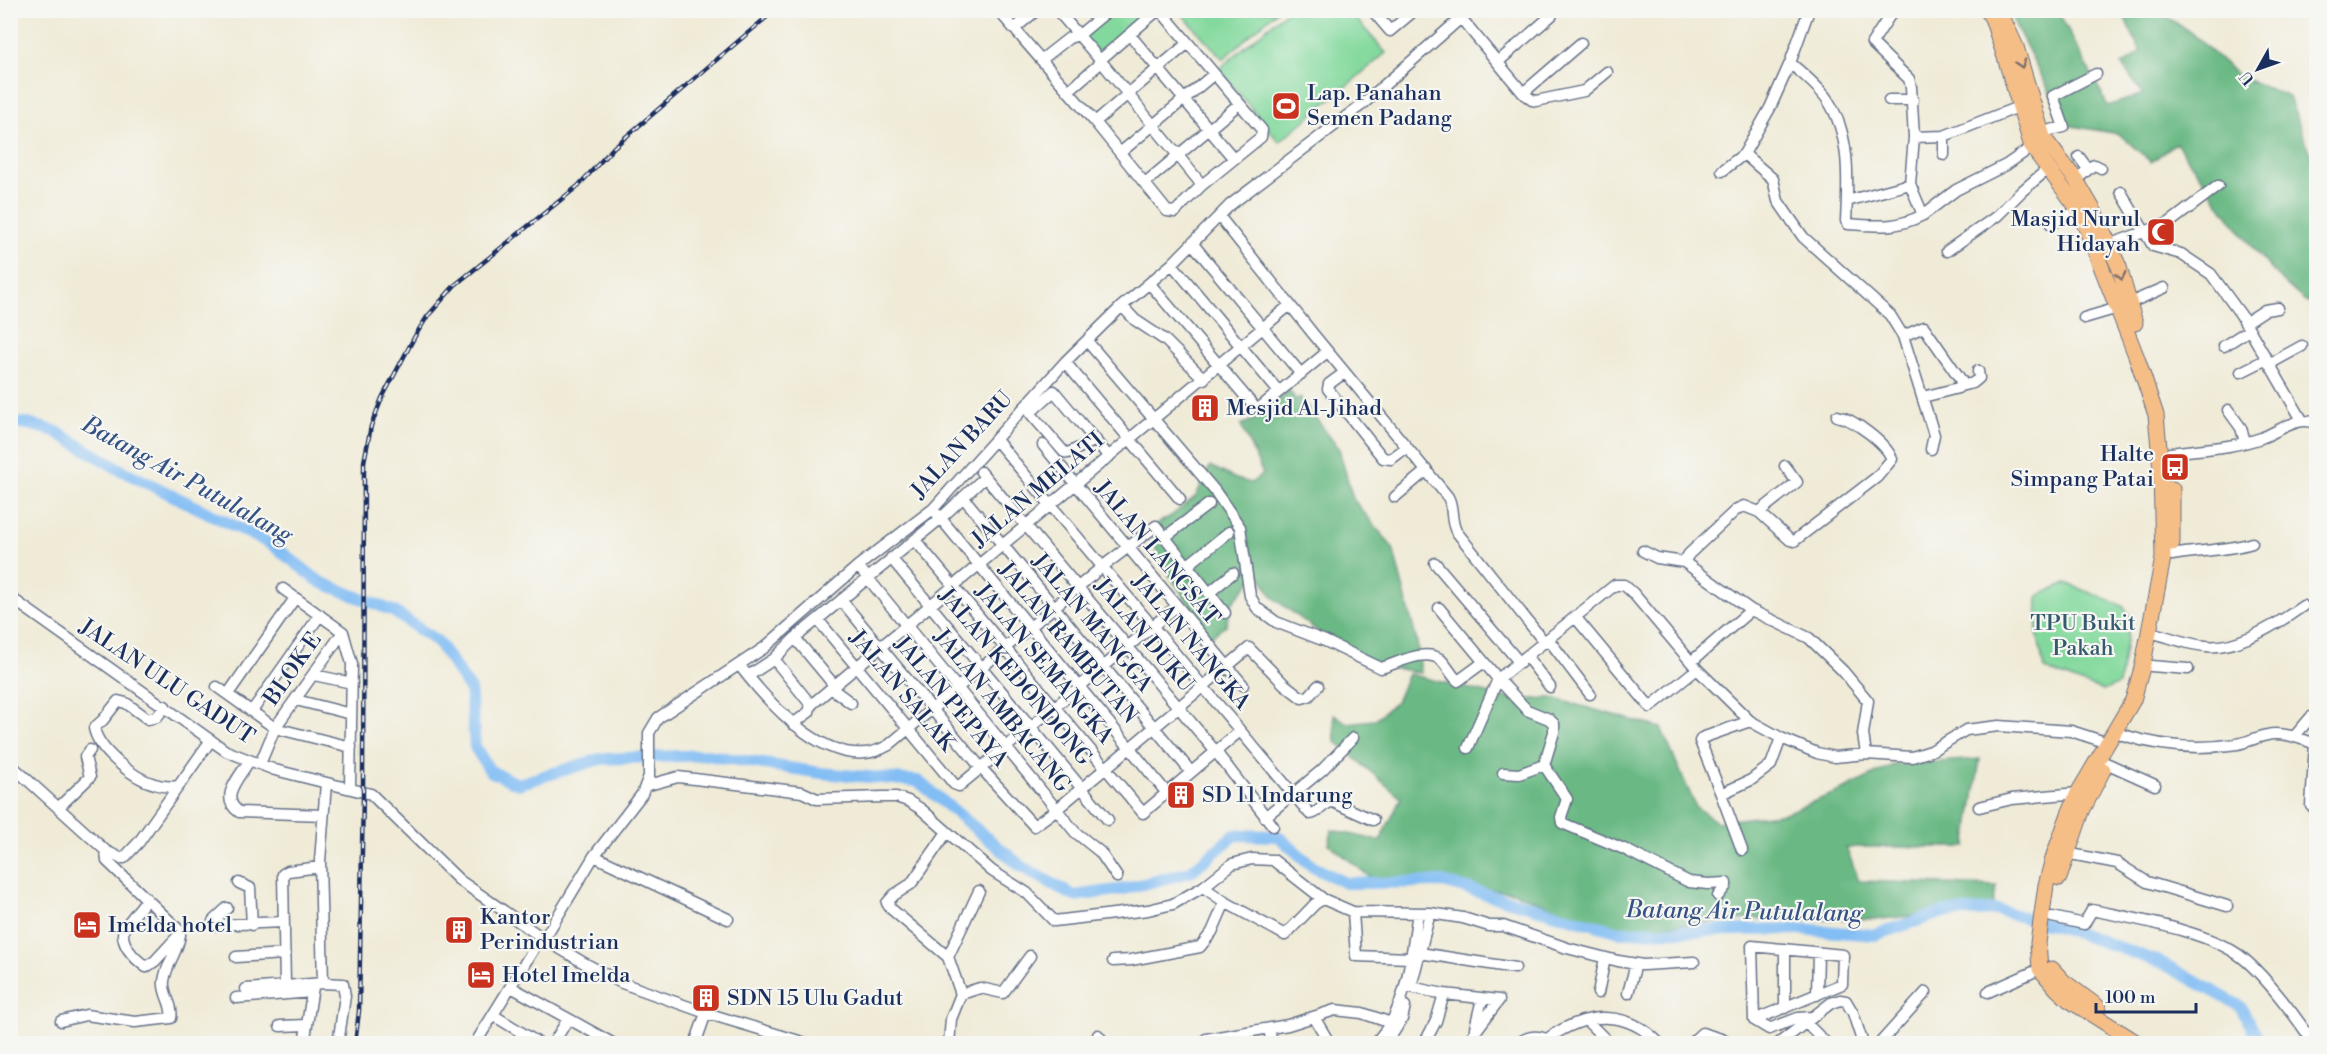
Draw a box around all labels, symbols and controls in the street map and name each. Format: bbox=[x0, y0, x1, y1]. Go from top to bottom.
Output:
north arrow bbox=[2228, 39, 2288, 99]
one-way arrow bbox=[2014, 58, 2026, 69]
text: U bbox=[2235, 66, 2259, 89]
place label: Lap. Panahan Semen Padang bbox=[1307, 80, 1453, 132]
sports icon: Lap. Panahan Semen Padang bbox=[1270, 90, 1302, 122]
place label: Masjid Nurul Hidayah bbox=[2010, 206, 2140, 258]
mosque icon: Masjid Nurul Hidayah bbox=[2145, 216, 2177, 248]
one-way arrow bbox=[2114, 271, 2127, 281]
street label: JALAN BARU bbox=[905, 385, 1019, 505]
building icon: Mesjid Al-Jihad bbox=[1189, 392, 1221, 424]
place label: Mesjid Al-Jihad bbox=[1226, 395, 1382, 422]
water label: Batang Air Putulalang bbox=[75, 409, 299, 551]
street label: JALAN MELATI bbox=[966, 426, 1110, 554]
place label: Halte Simpang Patai bbox=[2010, 441, 2154, 493]
bus stop icon: Halte Simpang Patai bbox=[2159, 451, 2191, 483]
street label: JALAN LANGSAT bbox=[1088, 474, 1225, 631]
street label: JALAN MANGGA bbox=[1025, 547, 1159, 699]
street label: JALAN RAMBUTAN bbox=[992, 556, 1144, 730]
street label: JALAN NANGKA bbox=[1125, 568, 1256, 716]
street label: JALAN DUKU bbox=[1088, 572, 1200, 698]
street label: JALAN SEMANGKA bbox=[969, 578, 1119, 750]
street label: JALAN KEDONDONG bbox=[932, 582, 1097, 771]
park label: TPU Bukit Pakah bbox=[2030, 610, 2136, 662]
street label: JALAN ULU GADUT bbox=[74, 613, 260, 751]
street label: JALAN AMBACANG bbox=[927, 623, 1076, 798]
street label: JALAN SALAK bbox=[843, 624, 962, 758]
street label: BLOK E bbox=[258, 627, 328, 711]
street label: JALAN PEPAYA bbox=[888, 630, 1014, 774]
building icon: SD 11 Indarung bbox=[1165, 779, 1197, 811]
place label: SD 11 Indarung bbox=[1202, 782, 1353, 809]
water label: Batang Air Putulalang bbox=[1625, 895, 1864, 929]
place label: Kantor Perindustrian bbox=[480, 904, 619, 956]
hotel icon: Imelda hotel bbox=[71, 909, 103, 941]
place label: Imelda hotel bbox=[108, 912, 232, 939]
building icon: Kantor Perindustrian bbox=[443, 914, 475, 946]
hotel icon: Hotel Imelda bbox=[465, 959, 497, 991]
place label: Hotel Imelda bbox=[502, 962, 631, 989]
scale bar bbox=[2096, 976, 2196, 1014]
building icon: SDN 15 Ulu Gadut bbox=[690, 982, 722, 1014]
place label: SDN 15 Ulu Gadut bbox=[727, 985, 903, 1012]
text: 100 m bbox=[2105, 986, 2156, 1009]

